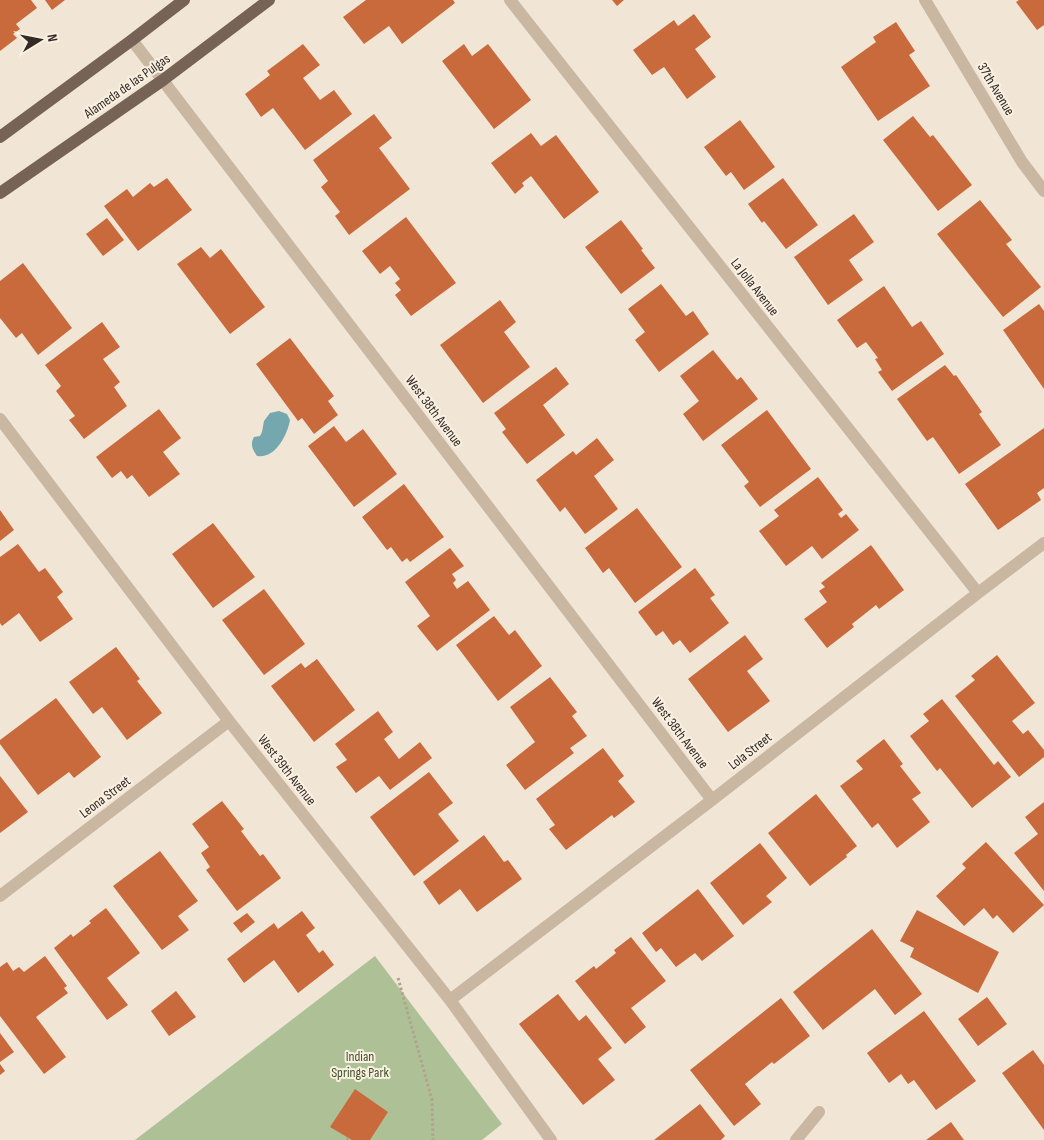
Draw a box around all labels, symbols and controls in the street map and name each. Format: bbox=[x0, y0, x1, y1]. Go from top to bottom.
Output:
north arrow bbox=[15, 15, 65, 65]
text: N bbox=[43, 33, 61, 43]
street label: Alameda de las Pulgas bbox=[80, 50, 173, 123]
street label: 37th Avenue bbox=[974, 60, 1018, 118]
street label: La Jolla Avenue bbox=[727, 255, 783, 319]
street label: West 38th Avenue bbox=[402, 372, 466, 450]
street label: West 38th Avenue bbox=[648, 694, 712, 772]
street label: Lola Street bbox=[725, 729, 775, 773]
street label: West 39th Avenue bbox=[254, 731, 320, 809]
street label: Leona Street bbox=[76, 772, 134, 822]
park label: Indian Springs Park bbox=[331, 1048, 390, 1081]

